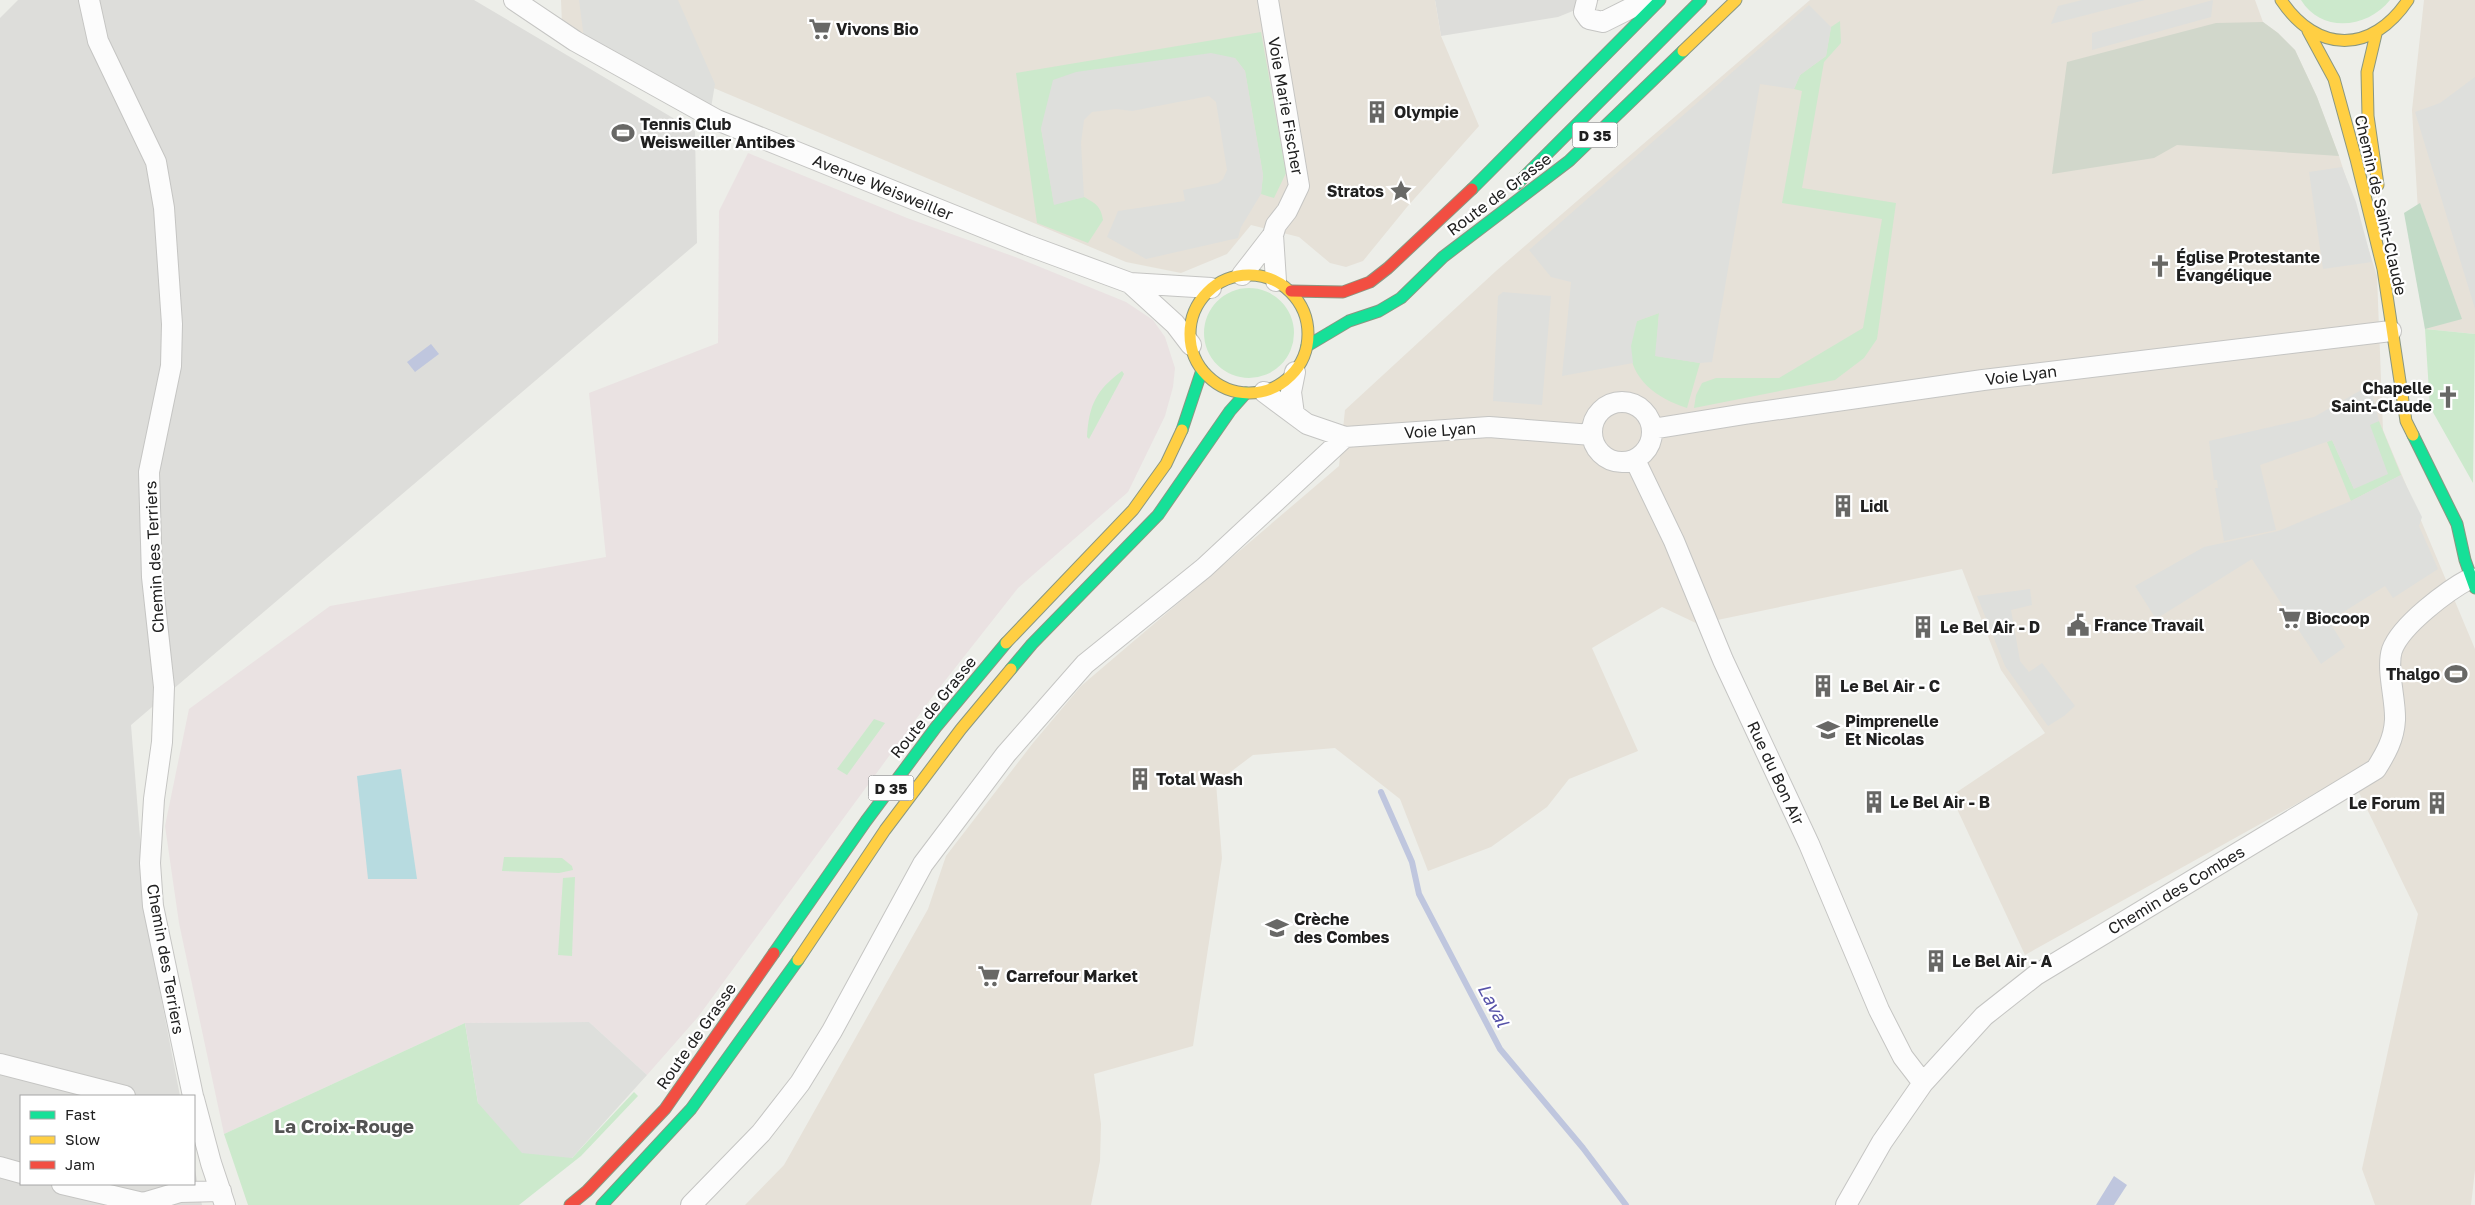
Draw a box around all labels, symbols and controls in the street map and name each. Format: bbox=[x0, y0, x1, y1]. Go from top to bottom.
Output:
supermarket icon: Vivons Bio bbox=[807, 16, 833, 42]
place label: Vivons Bio bbox=[836, 19, 919, 39]
street label: Voie Marie Fischer bbox=[1264, 35, 1308, 177]
building icon: Olympie bbox=[1364, 99, 1390, 125]
place label: Olympie bbox=[1394, 102, 1459, 122]
street label: Chemin de Saint-Claude bbox=[2350, 113, 2412, 297]
place label: Tennis Club Weisweiller Antibes bbox=[640, 114, 795, 152]
sports icon: Tennis Club Weisweiller Antibes bbox=[610, 120, 636, 146]
road number: D 35 bbox=[1572, 122, 1618, 148]
street label: Route de Grasse bbox=[1443, 148, 1555, 240]
street label: Avenue Weisweiller bbox=[810, 150, 956, 224]
place icon: Stratos bbox=[1388, 178, 1414, 204]
place label: Stratos bbox=[1327, 181, 1384, 201]
place label: Église Protestante Évangélique bbox=[2176, 247, 2320, 285]
church icon: Église Protestante Évangélique bbox=[2147, 253, 2173, 279]
street label: Voie Lyan bbox=[1984, 361, 2058, 389]
place label: Chapelle Saint-Claude bbox=[2331, 378, 2432, 416]
church icon: Chapelle Saint-Claude bbox=[2435, 384, 2461, 410]
street label: Voie Lyan bbox=[1403, 418, 1477, 442]
street label: Chemin des Terriers bbox=[140, 480, 168, 634]
building icon: Lidl bbox=[1830, 493, 1856, 519]
place label: Lidl bbox=[1860, 496, 1889, 516]
supermarket icon: Biocoop bbox=[2277, 605, 2303, 631]
place label: Biocoop bbox=[2306, 608, 2370, 628]
public building icon: France Travail bbox=[2065, 612, 2091, 638]
building icon: Le Bel Air - D bbox=[1910, 614, 1936, 640]
place label: France Travail bbox=[2094, 615, 2205, 635]
place label: Le Bel Air - D bbox=[1940, 617, 2040, 637]
street label: Route de Grasse bbox=[886, 652, 980, 762]
sports icon: Thalgo bbox=[2443, 661, 2469, 687]
place label: Thalgo bbox=[2386, 664, 2440, 684]
building icon: Le Bel Air - C bbox=[1810, 673, 1836, 699]
place label: Le Bel Air - C bbox=[1840, 676, 1940, 696]
place label: Pimprenelle Et Nicolas bbox=[1845, 711, 1939, 749]
school or university icon: Pimprenelle Et Nicolas bbox=[1815, 717, 1841, 743]
street label: Rue du Bon Air bbox=[1743, 718, 1809, 828]
building icon: Total Wash bbox=[1127, 766, 1153, 792]
place label: Total Wash bbox=[1156, 769, 1243, 789]
road number: D 35 bbox=[868, 776, 914, 800]
building icon: Le Bel Air - B bbox=[1861, 789, 1887, 815]
building icon: Le Forum bbox=[2424, 790, 2450, 816]
place label: Le Bel Air - B bbox=[1890, 792, 1990, 812]
place label: Le Forum bbox=[2349, 793, 2420, 813]
street label: Chemin des Combes bbox=[2104, 841, 2248, 939]
street label: Chemin des Terriers bbox=[143, 882, 189, 1036]
place label: Crèche des Combes bbox=[1294, 909, 1389, 947]
school or university icon: Crèche des Combes bbox=[1264, 915, 1290, 941]
building icon: Le Bel Air - A bbox=[1923, 948, 1949, 974]
place label: Le Bel Air - A bbox=[1952, 951, 2053, 971]
supermarket icon: Carrefour Market bbox=[976, 963, 1002, 989]
place label: Carrefour Market bbox=[1006, 966, 1138, 986]
street label: Route de Grasse bbox=[652, 979, 740, 1093]
water label: Laval bbox=[1474, 980, 1515, 1031]
legend bbox=[20, 1095, 195, 1185]
text: Fast bbox=[65, 1105, 96, 1123]
district label: La Croix-Rouge bbox=[274, 1114, 414, 1137]
text: Slow bbox=[65, 1130, 100, 1148]
text: Jam bbox=[65, 1155, 95, 1173]

